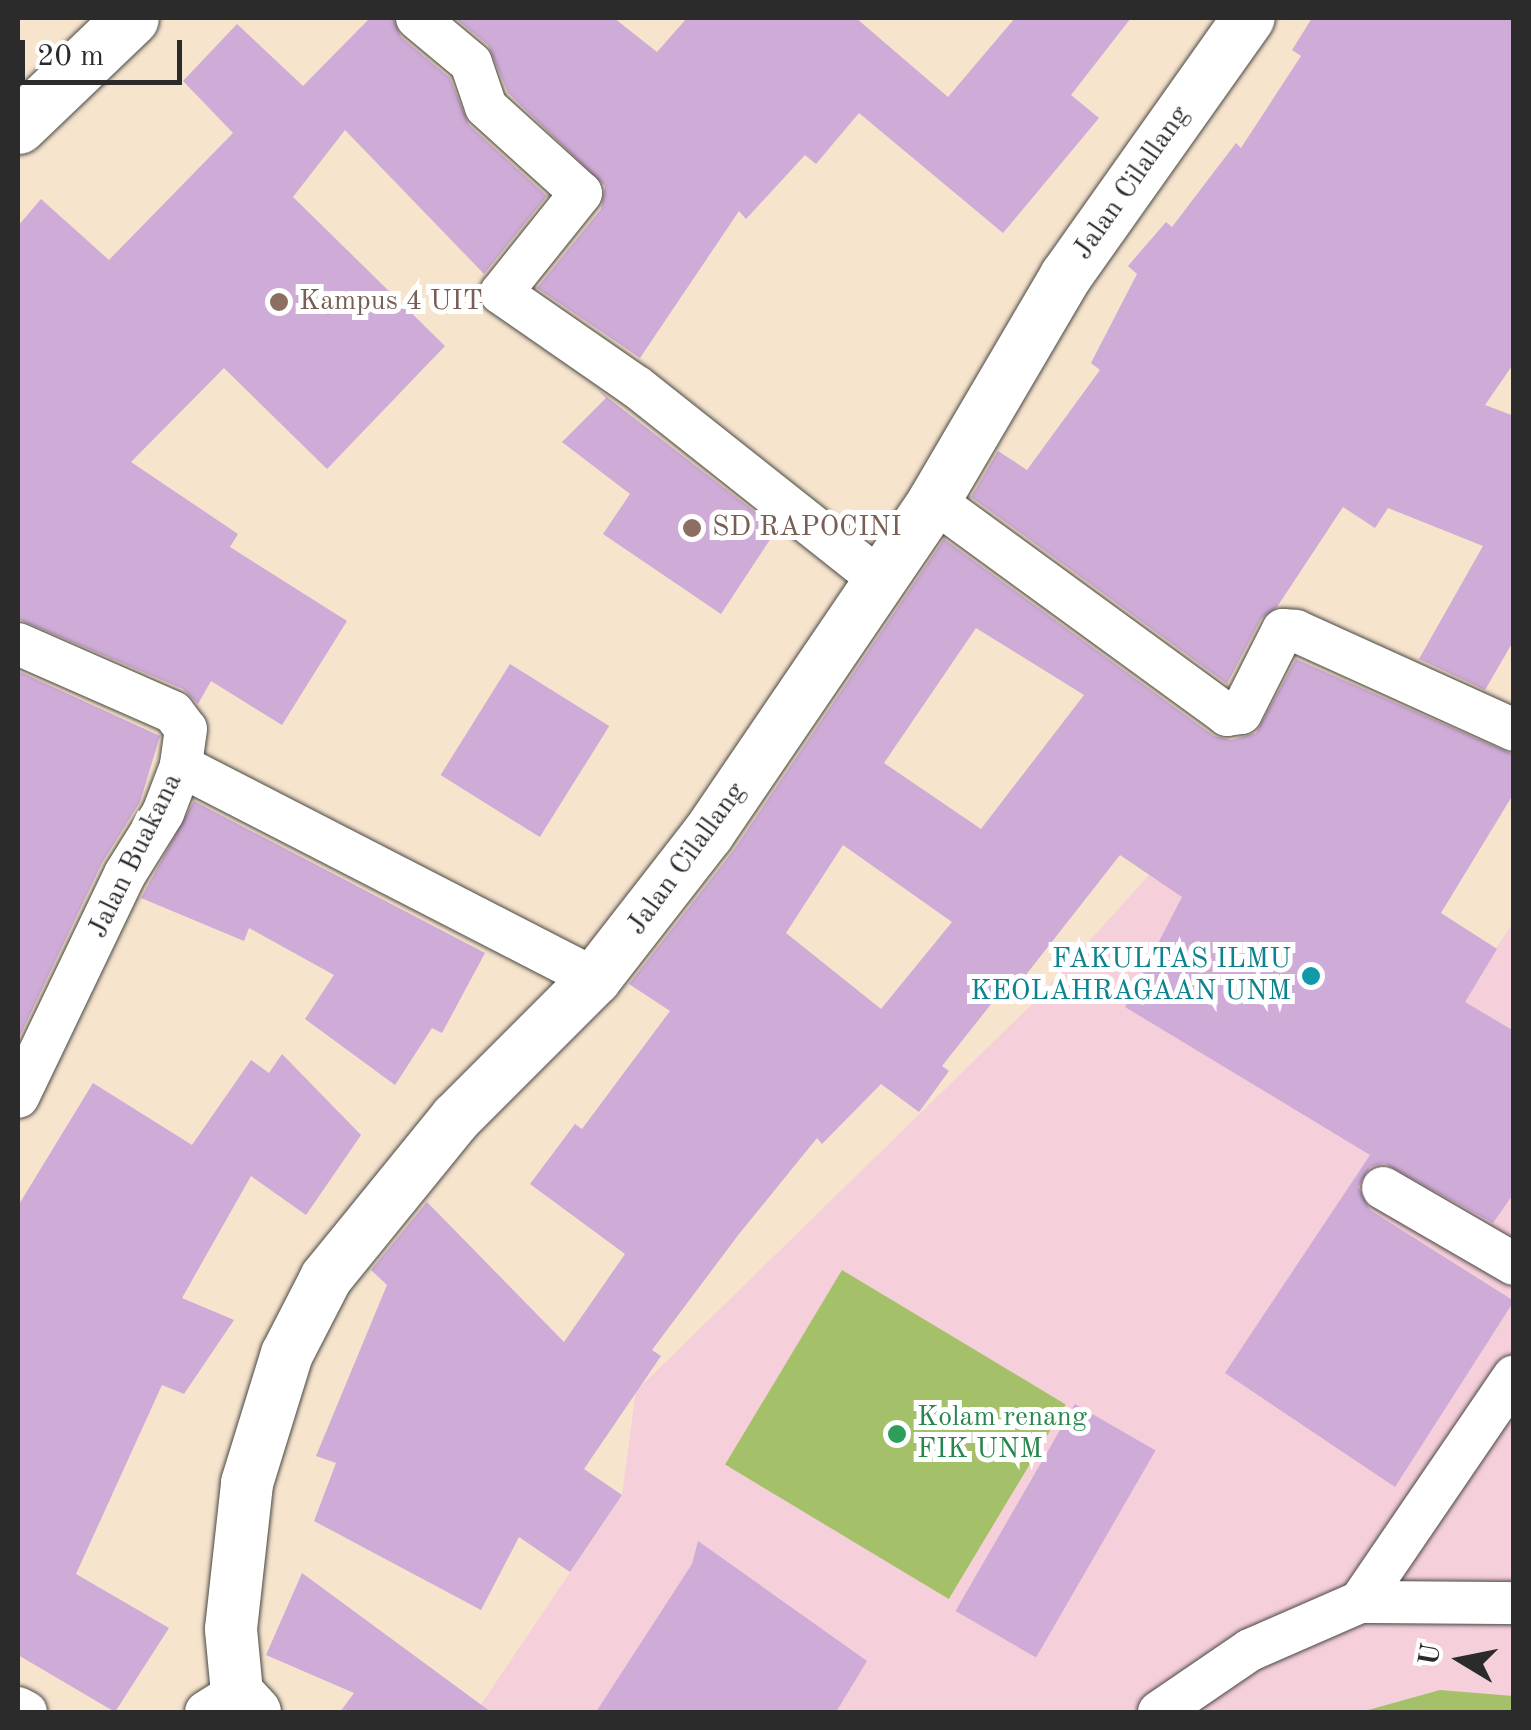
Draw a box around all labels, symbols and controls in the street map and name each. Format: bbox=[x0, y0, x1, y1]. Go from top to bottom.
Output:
scale bar bbox=[25, 20, 188, 82]
text: 20 m bbox=[37, 42, 104, 72]
street label: Jalan Cilallang bbox=[1067, 100, 1197, 266]
place label: Kampus 4 UIT bbox=[299, 285, 483, 319]
marker: Kampus 4 UIT bbox=[268, 291, 290, 313]
place label: SD RAPOCINI bbox=[712, 511, 902, 545]
marker: SD RAPOCINI bbox=[681, 517, 703, 539]
street label: Jalan Buakana bbox=[82, 768, 190, 944]
street label: Jalan Cilallang bbox=[620, 776, 754, 942]
place label: FAKULTAS ILMU KEOLAHRAGAAN UNM bbox=[970, 943, 1291, 1009]
marker: FAKULTAS ILMU KEOLAHRAGAAN UNM bbox=[1300, 965, 1322, 987]
place label: Kolam renang FIK UNM bbox=[917, 1401, 1087, 1467]
marker: Kolam renang FIK UNM bbox=[886, 1423, 908, 1445]
north arrow bbox=[1411, 1610, 1511, 1710]
text: U bbox=[1416, 1641, 1447, 1668]

